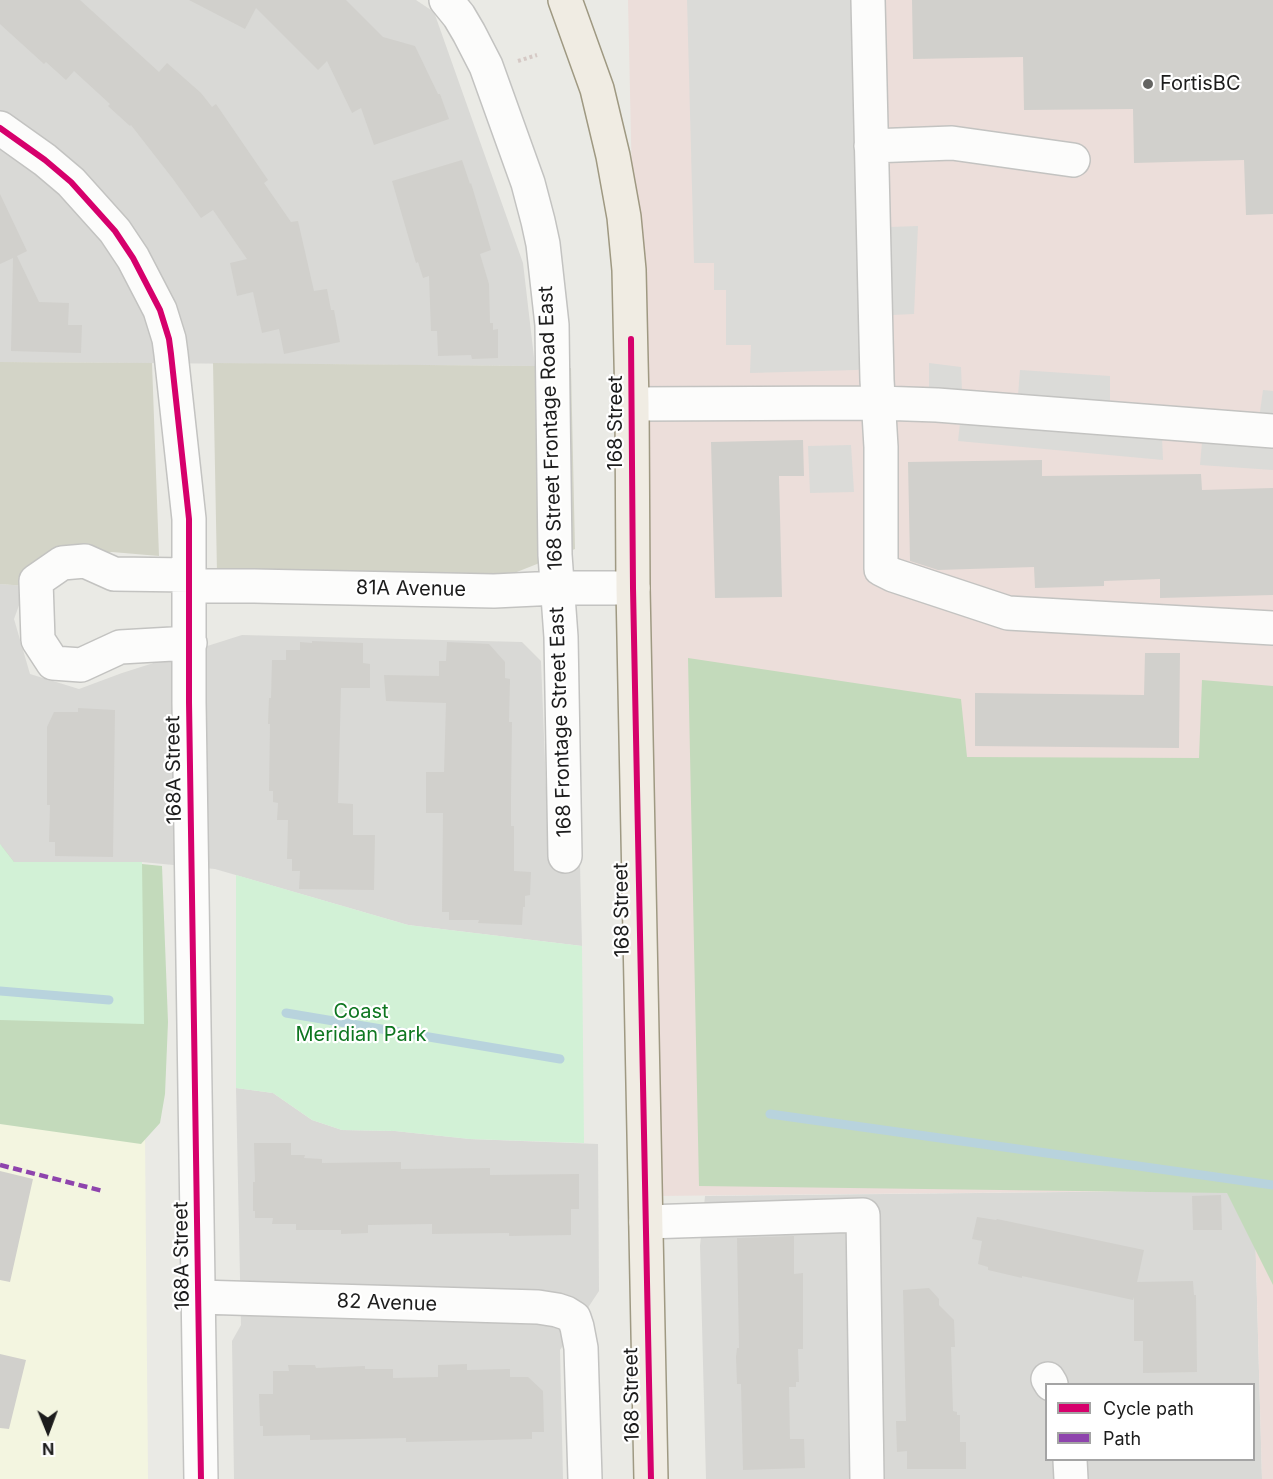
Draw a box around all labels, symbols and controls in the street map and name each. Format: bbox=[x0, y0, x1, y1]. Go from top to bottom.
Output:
place label: FortisBC bbox=[1160, 72, 1240, 96]
marker: FortisBC bbox=[1141, 77, 1155, 91]
street label: 168 Street Frontage Road East bbox=[534, 285, 568, 571]
street label: 168 Street bbox=[604, 376, 628, 470]
street label: 81A Avenue bbox=[356, 576, 466, 602]
street label: 168 Frontage Street East bbox=[545, 606, 577, 838]
street label: 168A Street bbox=[161, 715, 187, 825]
street label: 168 Street bbox=[609, 862, 635, 958]
park label: Coast Meridian Park bbox=[296, 1000, 426, 1047]
street label: 168A Street bbox=[169, 1201, 195, 1311]
street label: 82 Avenue bbox=[336, 1289, 438, 1317]
street label: 168 Street bbox=[619, 1347, 645, 1443]
legend bbox=[1045, 1383, 1255, 1461]
text: Cycle path bbox=[1103, 1398, 1194, 1419]
north arrow bbox=[18, 1401, 78, 1461]
text: Path bbox=[1103, 1428, 1141, 1449]
text: N bbox=[42, 1439, 55, 1459]

